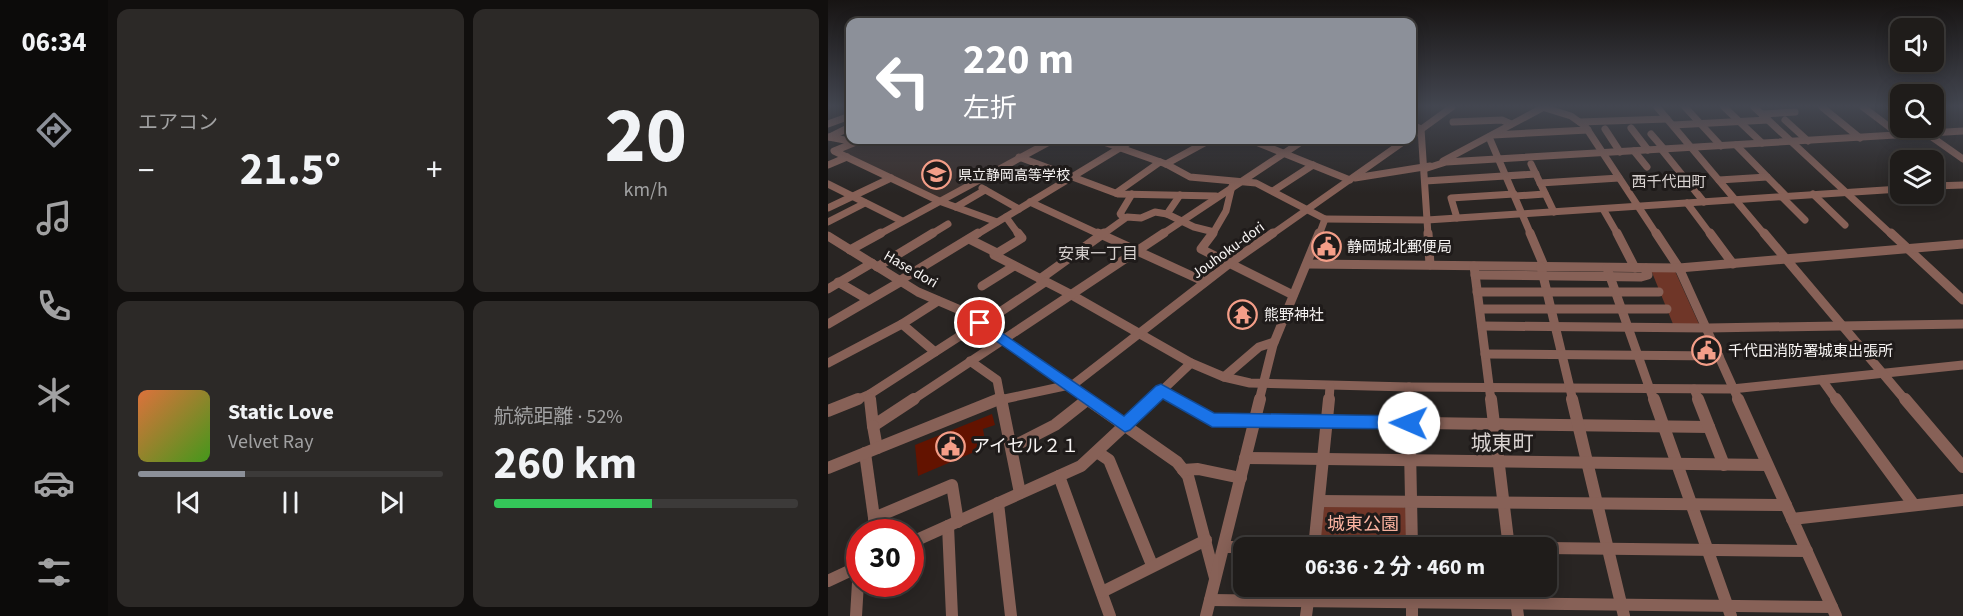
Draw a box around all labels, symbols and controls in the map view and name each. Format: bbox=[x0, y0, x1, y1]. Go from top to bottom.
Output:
map controls bbox=[1890, 18, 1944, 204]
button: sound bbox=[1890, 18, 1944, 72]
text: 06:34 bbox=[21, 23, 87, 62]
text: 220 m bbox=[963, 30, 1074, 90]
icon: left bbox=[864, 42, 942, 120]
text: 20 bbox=[605, 81, 687, 192]
button: search bbox=[1890, 84, 1944, 138]
text: 左折 bbox=[963, 89, 1017, 128]
icon: directions bbox=[33, 109, 75, 151]
text: エアコン bbox=[138, 109, 218, 137]
text: 21.5° bbox=[240, 138, 341, 202]
text: − bbox=[138, 147, 154, 194]
text: + bbox=[426, 147, 443, 194]
button: layers bbox=[1890, 150, 1944, 204]
school or university icon: 県立静岡高等学校 bbox=[921, 159, 953, 191]
place label: 県立静岡高等学校 bbox=[958, 166, 1070, 186]
district label: 西千代田町 bbox=[1631, 172, 1707, 193]
text: km/h bbox=[624, 176, 668, 204]
icon: music bbox=[33, 197, 75, 239]
street label: Jouhoku-dori bbox=[1188, 217, 1269, 284]
public building icon: 静岡城北郵便局 bbox=[1310, 231, 1342, 263]
place label: 静岡城北郵便局 bbox=[1347, 237, 1452, 258]
district label: 安東一丁目 bbox=[1058, 243, 1138, 265]
street label: Hase dori bbox=[880, 245, 942, 293]
icon: phone bbox=[33, 285, 75, 327]
pin bbox=[954, 297, 1005, 348]
temple icon: 熊野神社 bbox=[1227, 299, 1259, 331]
place label: 熊野神社 bbox=[1264, 305, 1324, 326]
icon: arrive bbox=[963, 306, 996, 339]
public building icon: 千代田消防署城東出張所 bbox=[1691, 335, 1723, 367]
place label: 千代田消防署城東出張所 bbox=[1728, 341, 1893, 362]
icon: climate bbox=[33, 374, 75, 416]
position arrow bbox=[1377, 391, 1441, 455]
text: Static Love bbox=[228, 396, 334, 428]
text: 航続距離 · 52% bbox=[494, 403, 623, 431]
text: Velvet Ray bbox=[228, 428, 314, 456]
district label: 城東町 bbox=[1471, 428, 1534, 458]
public building icon: アイセル２１ bbox=[935, 430, 967, 462]
text: 260 km bbox=[494, 432, 637, 496]
place label: アイセル２１ bbox=[972, 434, 1079, 459]
icon: car bbox=[33, 462, 75, 504]
icon: previous bbox=[172, 486, 205, 519]
icon: pause bbox=[274, 486, 307, 519]
icon: next bbox=[375, 486, 408, 519]
park label: 城東公園 bbox=[1327, 512, 1399, 537]
speed limit sign: 30 bbox=[846, 519, 924, 597]
icon: filters bbox=[33, 551, 75, 593]
text: 06:36 · 2 分 · 460 m bbox=[1305, 551, 1485, 583]

